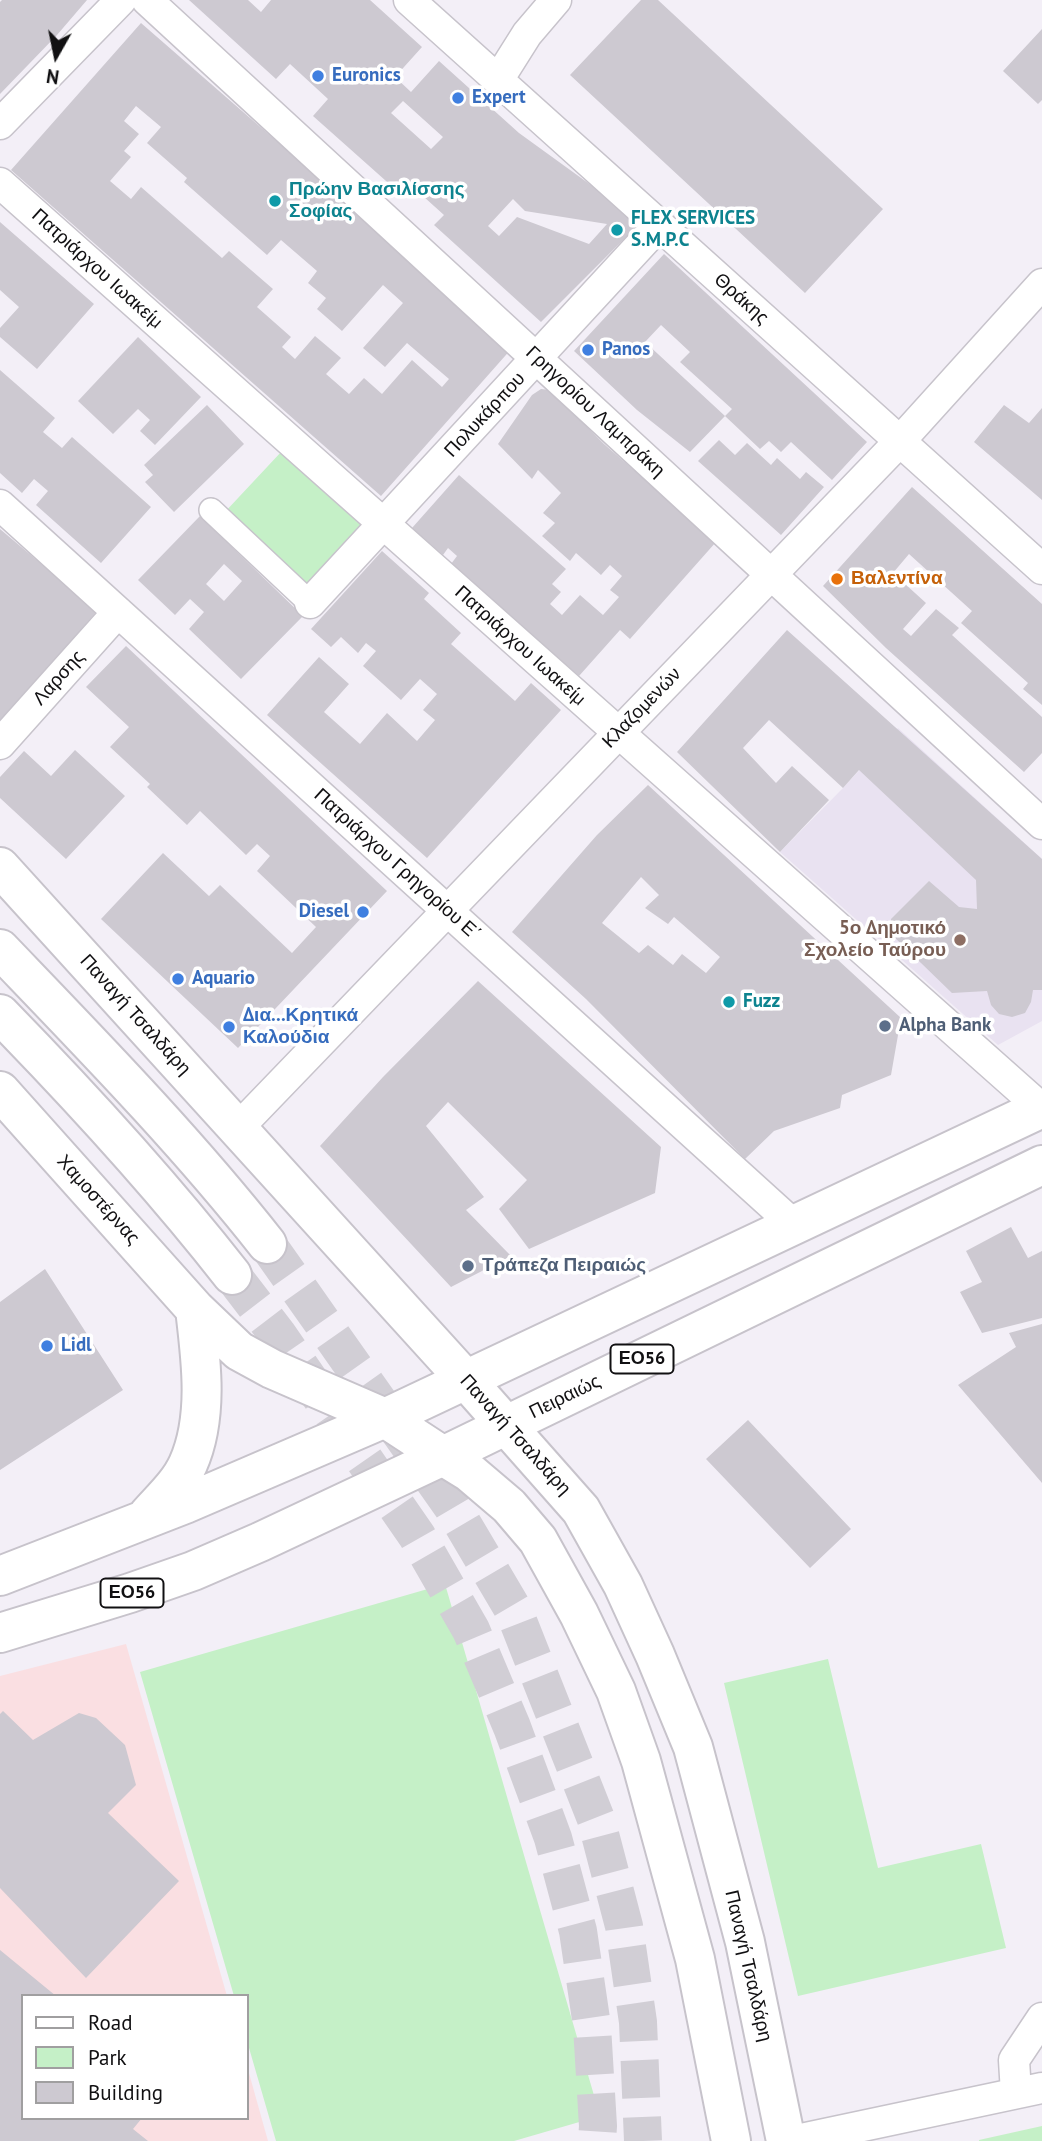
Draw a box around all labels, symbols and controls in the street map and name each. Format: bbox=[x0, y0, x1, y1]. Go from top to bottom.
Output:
north arrow bbox=[21, 21, 91, 91]
text: N bbox=[45, 64, 61, 90]
place label: Euronics bbox=[332, 65, 401, 87]
marker: Euronics bbox=[310, 68, 326, 84]
place label: Expert bbox=[472, 87, 526, 109]
marker: Expert bbox=[450, 90, 466, 106]
place label: Πρώην Βασιλίσσης Σοφίας bbox=[289, 179, 465, 223]
marker: Πρώην Βασιλίσσης Σοφίας bbox=[267, 193, 283, 209]
street label: Πατριάρχου Ιωακείμ bbox=[27, 204, 167, 334]
place label: FLEX SERVICES S.M.P.C bbox=[631, 208, 755, 252]
marker: FLEX SERVICES S.M.P.C bbox=[609, 222, 625, 238]
street label: Θράκης bbox=[709, 269, 773, 329]
place label: Panos bbox=[602, 339, 650, 361]
street label: Γρηγορίου Λαμπράκη bbox=[521, 342, 669, 482]
marker: Panos bbox=[580, 342, 596, 358]
street label: Πολυκάρπου bbox=[440, 368, 530, 462]
place label: Βαλεντίνα bbox=[851, 568, 943, 590]
marker: Βαλεντίνα bbox=[829, 571, 845, 587]
street label: Πατριάρχου Ιωακείμ bbox=[450, 581, 590, 711]
street label: Λαρσης bbox=[28, 646, 90, 710]
street label: Κλαζομενών bbox=[598, 663, 686, 753]
street label: Πατριάρχου Γρηγορίου Ε΄ bbox=[309, 784, 485, 946]
place label: Diesel bbox=[299, 901, 349, 923]
marker: Diesel bbox=[355, 904, 371, 920]
place label: 5ο Δημοτικό Σχολείο Ταύρου bbox=[804, 918, 946, 962]
marker: 5ο Δημοτικό Σχολείο Ταύρου bbox=[952, 932, 968, 948]
street label: Παναγή Τσαλδάρη bbox=[75, 950, 195, 1080]
place label: Aquario bbox=[192, 968, 255, 990]
marker: Aquario bbox=[170, 971, 186, 987]
place label: Fuzz bbox=[743, 991, 780, 1013]
marker: Fuzz bbox=[721, 994, 737, 1010]
place label: Δια...Κρητικά Καλούδια bbox=[243, 1005, 358, 1049]
place label: Alpha Bank bbox=[899, 1015, 991, 1037]
marker: Alpha Bank bbox=[877, 1018, 893, 1034]
marker: Δια...Κρητικά Καλούδια bbox=[221, 1019, 237, 1035]
street label: Χαμοστέρνας bbox=[52, 1150, 144, 1250]
place label: Τράπεζα Πειραιώς bbox=[482, 1255, 646, 1277]
marker: Τράπεζα Πειραιώς bbox=[460, 1258, 476, 1274]
place label: Lidl bbox=[61, 1335, 92, 1357]
marker: Lidl bbox=[39, 1338, 55, 1354]
road number: ΕΟ56 bbox=[610, 1344, 674, 1374]
street label: Παναγή Τσαλδάρη bbox=[455, 1370, 575, 1500]
street label: Πειραιώς bbox=[526, 1370, 604, 1424]
road number: ΕΟ56 bbox=[100, 1578, 164, 1608]
street label: Παναγή Τσαλδάρη bbox=[719, 1888, 777, 2044]
legend bbox=[21, 1994, 248, 2120]
text: Road bbox=[88, 2009, 132, 2036]
text: Park bbox=[88, 2044, 127, 2071]
text: Building bbox=[88, 2079, 163, 2106]

